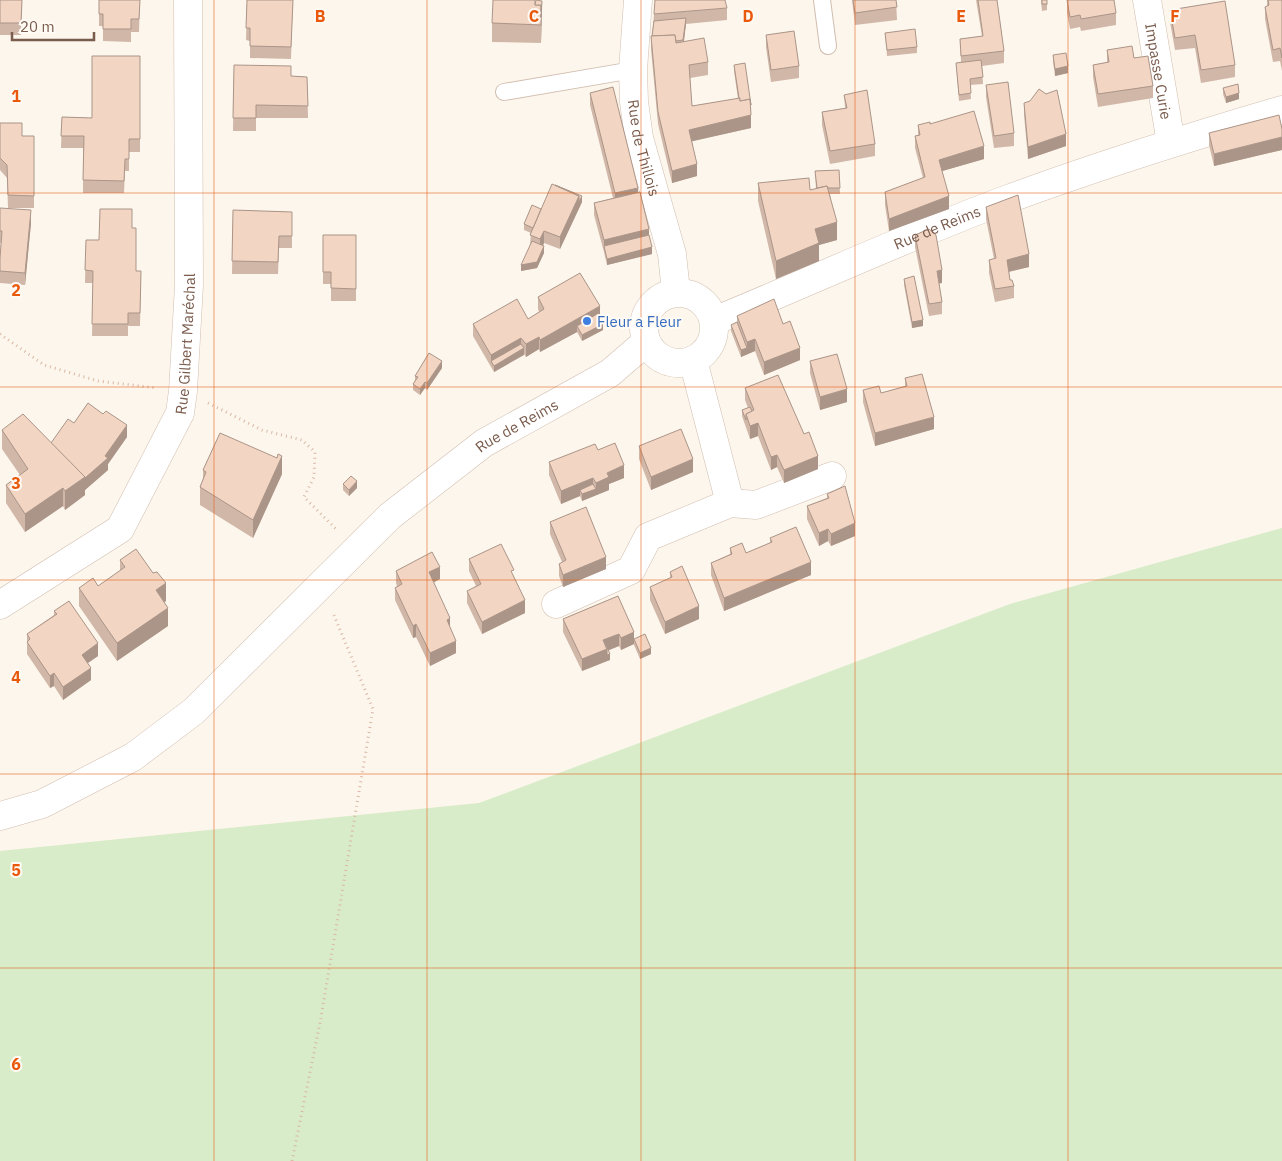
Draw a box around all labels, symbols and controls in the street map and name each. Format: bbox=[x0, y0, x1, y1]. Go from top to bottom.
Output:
text: B bbox=[315, 6, 326, 26]
text: C bbox=[529, 6, 539, 26]
text: D bbox=[742, 6, 754, 26]
text: E bbox=[956, 6, 966, 26]
text: F bbox=[1170, 6, 1180, 26]
scale bar bbox=[12, 10, 95, 42]
text: 20 m bbox=[20, 17, 55, 36]
street label: Impasse Curie bbox=[1141, 21, 1176, 121]
text: 1 bbox=[11, 86, 21, 106]
street label: Rue de Thillois bbox=[624, 98, 665, 198]
street label: Rue de Reims bbox=[891, 201, 983, 253]
street label: Rue Gilbert Maréchal bbox=[170, 273, 199, 416]
text: 2 bbox=[11, 280, 21, 300]
place label: Fleur a Fleur bbox=[597, 312, 682, 331]
marker: Fleur a Fleur bbox=[581, 315, 593, 327]
street label: Rue de Reims bbox=[471, 394, 561, 456]
text: 3 bbox=[11, 473, 21, 493]
text: 4 bbox=[11, 667, 21, 687]
text: 5 bbox=[11, 860, 21, 880]
text: 6 bbox=[11, 1054, 21, 1074]

